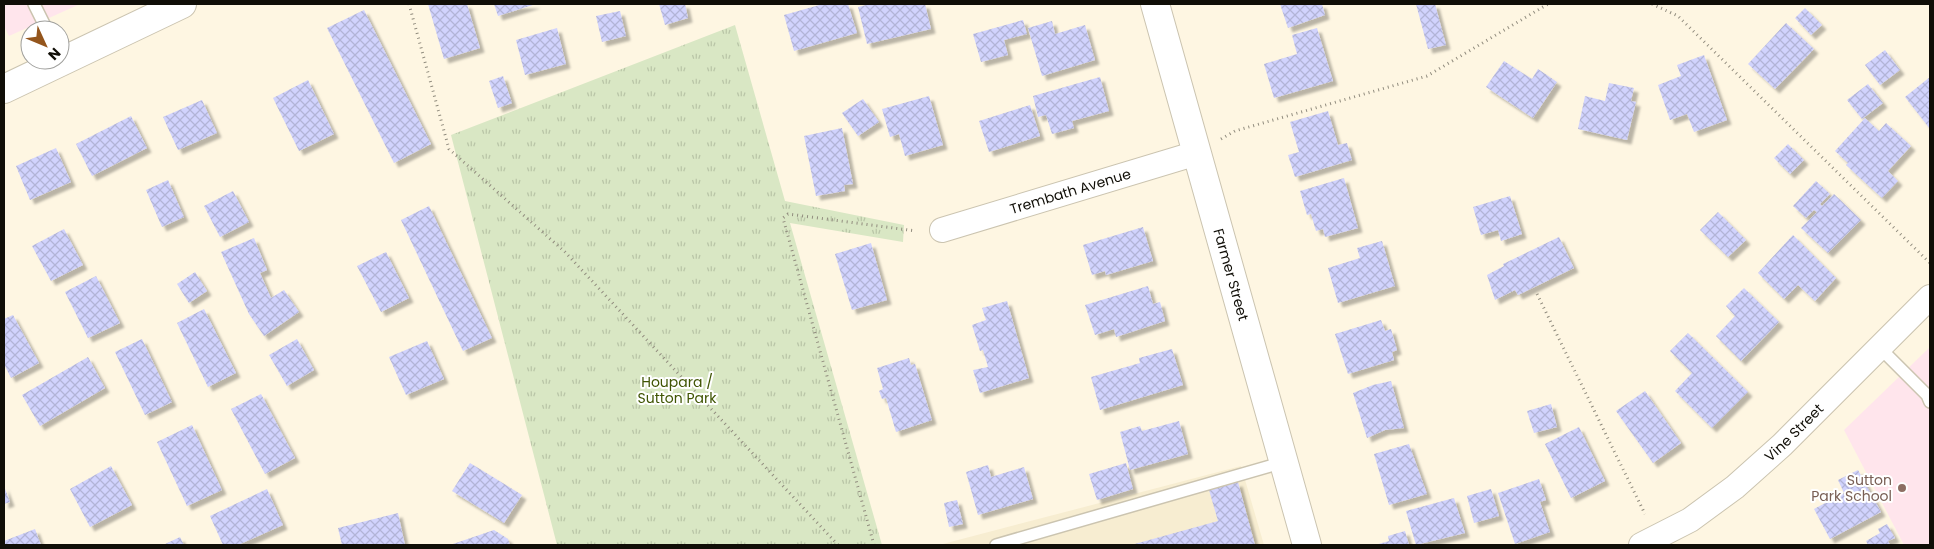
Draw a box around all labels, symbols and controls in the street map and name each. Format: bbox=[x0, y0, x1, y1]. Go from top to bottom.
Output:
north arrow bbox=[20, 20, 70, 70]
text: N bbox=[44, 43, 65, 65]
street label: Trembath Avenue bbox=[1007, 163, 1133, 219]
street label: Farmer Street bbox=[1209, 226, 1253, 323]
park label: Houpara / Sutton Park bbox=[637, 372, 717, 408]
street label: Vine Street bbox=[1760, 399, 1828, 466]
place label: Sutton Park School bbox=[1811, 470, 1892, 506]
marker: Sutton Park School bbox=[1896, 482, 1908, 494]

